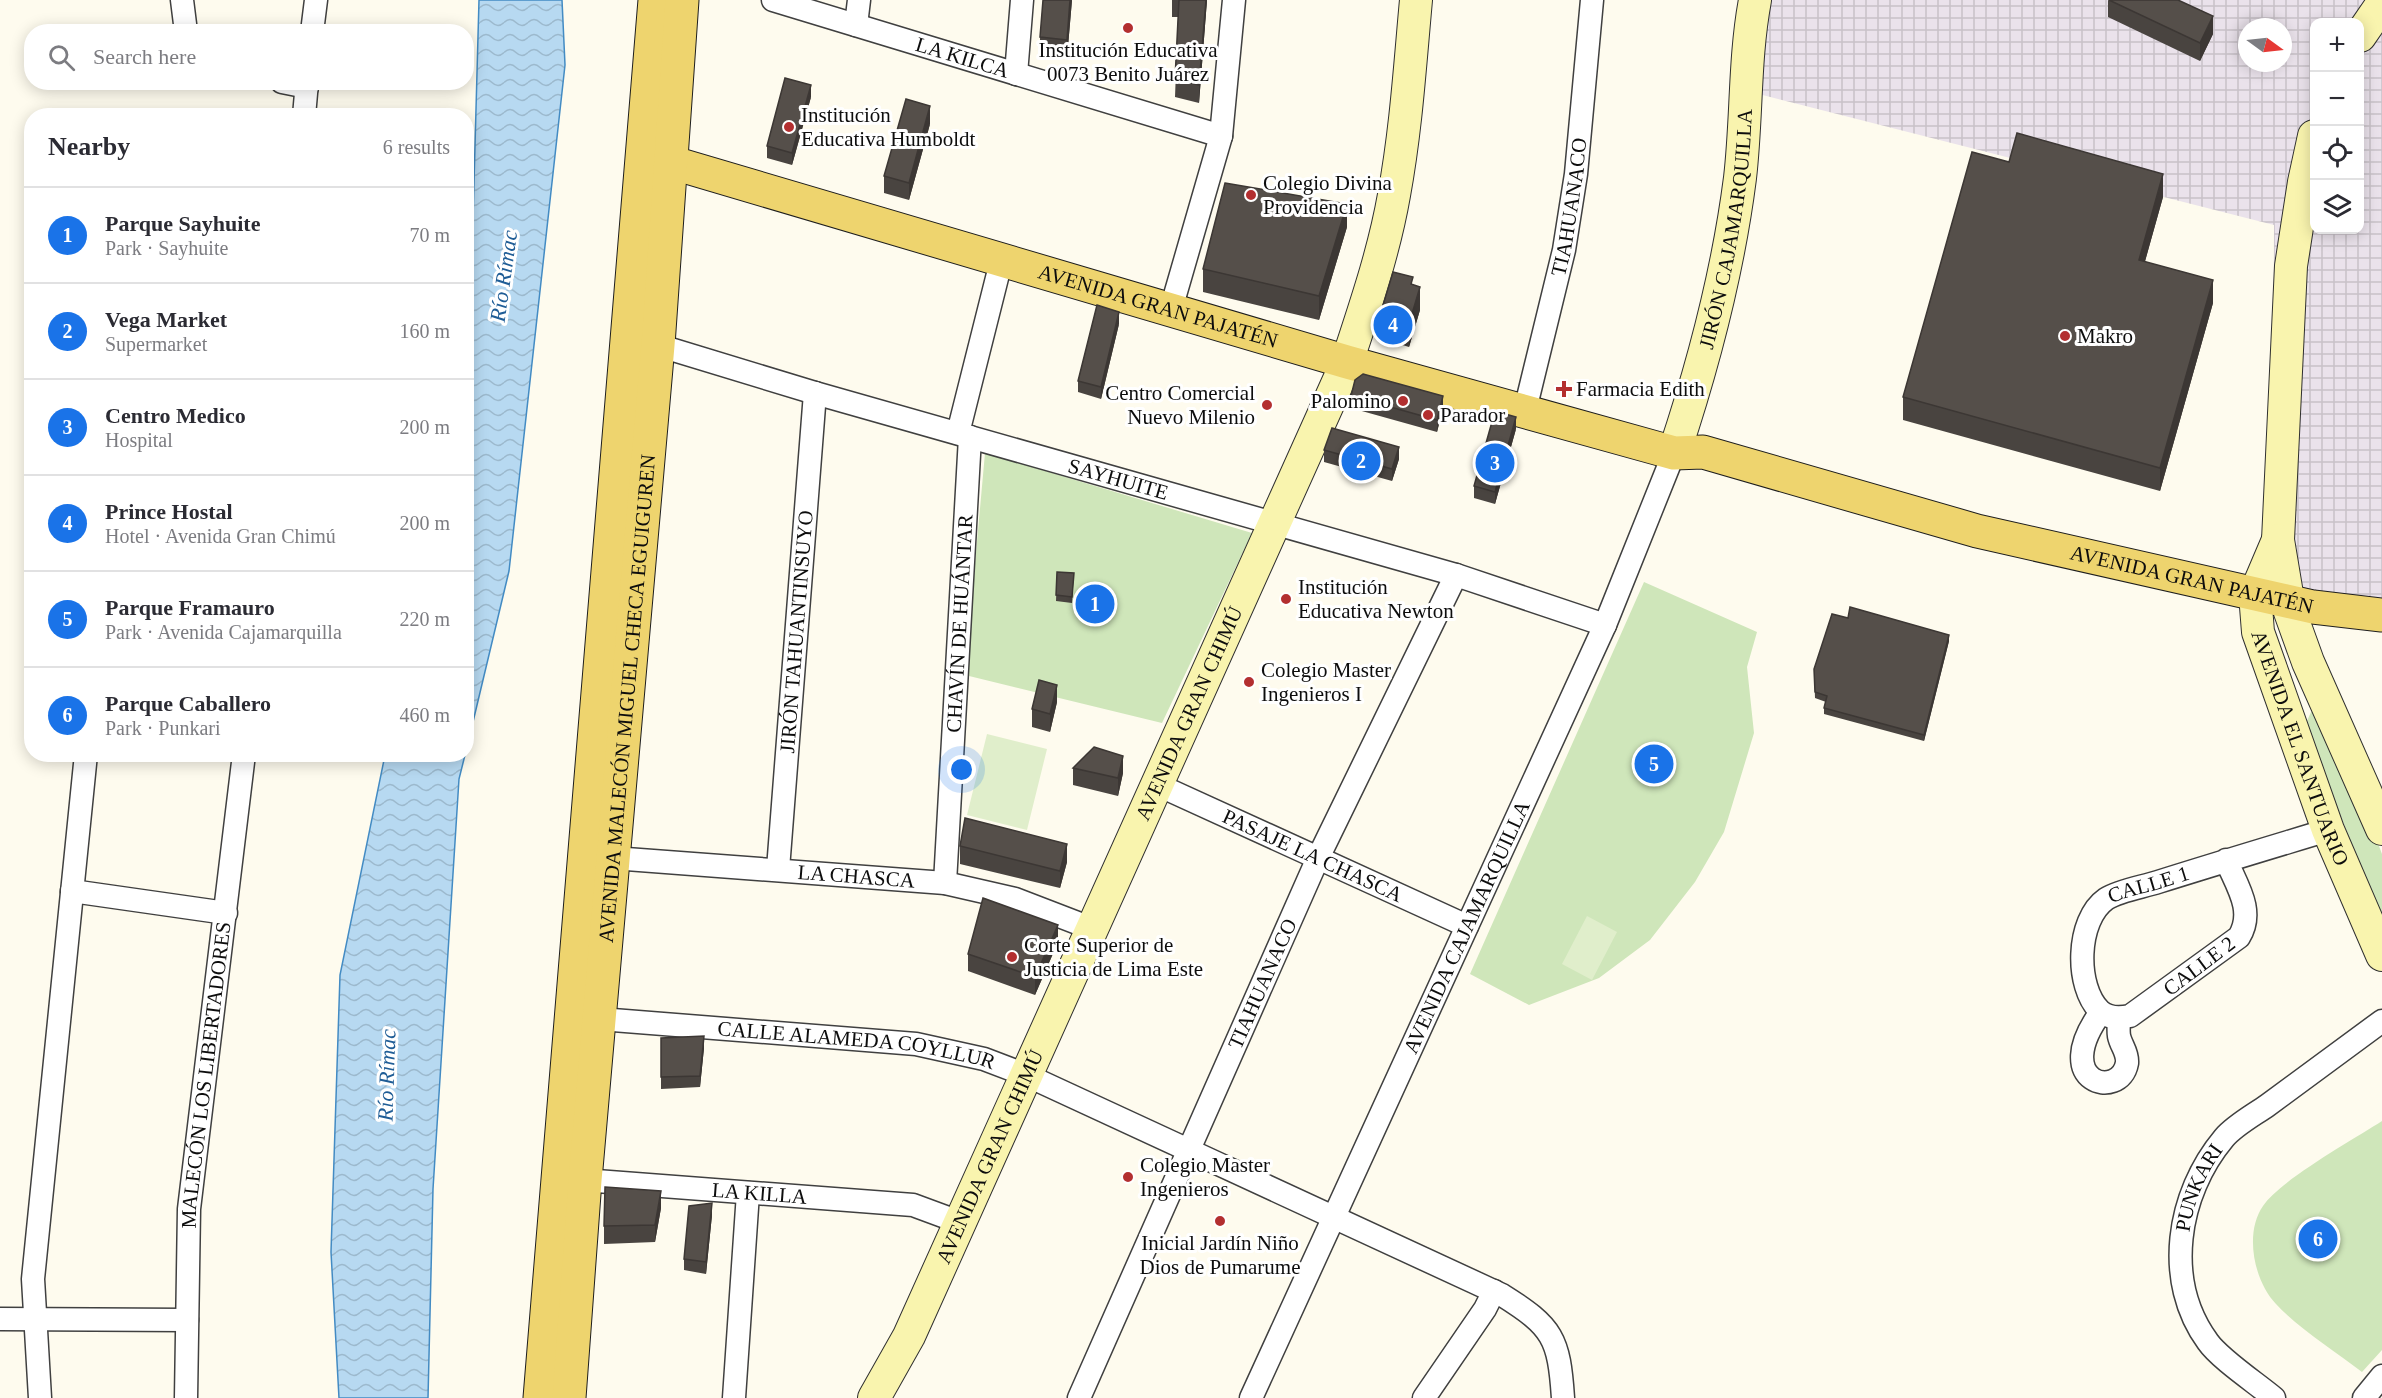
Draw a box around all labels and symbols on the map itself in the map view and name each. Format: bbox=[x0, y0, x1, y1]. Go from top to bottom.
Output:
north arrow bbox=[2238, 18, 2292, 72]
marker: Institución Educativa 0073 Benito Juárez bbox=[1121, 21, 1135, 35]
street label: LA KILCA bbox=[913, 32, 1013, 83]
place label: Institución Educativa 0073 Benito Juárez bbox=[1038, 38, 1218, 86]
place label: Institución Educativa Humboldt bbox=[801, 103, 976, 151]
street label: JIRÓN CAJAMARQUILLA bbox=[1694, 107, 1757, 351]
marker: Institución Educativa Humboldt bbox=[782, 120, 796, 134]
street label: TIAHUANACO bbox=[1546, 137, 1591, 279]
place label: Colegio Divina Providencia bbox=[1263, 171, 1393, 219]
marker: Colegio Divina Providencia bbox=[1244, 188, 1258, 202]
water label: Río Rímac bbox=[485, 228, 522, 324]
street label: AVENIDA GRAN PAJATÉN bbox=[1035, 259, 1281, 353]
pin: 4 bbox=[1374, 302, 1412, 348]
place label: Makro bbox=[2077, 324, 2133, 348]
marker: Makro bbox=[2058, 329, 2072, 343]
place label: Farmacia Edith bbox=[1576, 377, 1705, 401]
place label: Centro Comercial Nuevo Milenio bbox=[1105, 381, 1255, 429]
marker: Farmacia Edith bbox=[1557, 382, 1571, 396]
place label: Palomino bbox=[1310, 389, 1391, 413]
marker: Palomino bbox=[1396, 394, 1410, 408]
marker: Centro Comercial Nuevo Milenio bbox=[1260, 398, 1274, 412]
place label: Parador bbox=[1440, 403, 1505, 427]
marker: Parador bbox=[1421, 408, 1435, 422]
pin: 2 bbox=[1342, 438, 1380, 484]
pin: 3 bbox=[1476, 440, 1514, 486]
street label: AVENIDA MALECÓN MIGUEL CHECA EGUIGUREN bbox=[594, 453, 660, 944]
street label: SAYHUITE bbox=[1065, 453, 1171, 505]
street label: JIRÓN TAHUANTINSUYO bbox=[775, 509, 818, 754]
street label: CHAVÍN DE HUÁNTAR bbox=[941, 514, 978, 733]
street label: AVENIDA GRAN PAJATÉN bbox=[2068, 540, 2316, 619]
place label: Institución Educativa Newton bbox=[1298, 575, 1454, 623]
pin: 1 bbox=[1076, 582, 1114, 626]
marker: Institución Educativa Newton bbox=[1279, 592, 1293, 606]
street label: AVENIDA GRAN CHIMÚ bbox=[1131, 603, 1248, 824]
street label: AVENIDA EL SANTUARIO bbox=[2246, 627, 2354, 869]
place label: Colegio Master Ingenieros I bbox=[1261, 658, 1391, 706]
marker: Colegio Master Ingenieros I bbox=[1242, 675, 1256, 689]
pin: 5 bbox=[1634, 742, 1674, 786]
your location bbox=[947, 755, 976, 784]
street label: AVENIDA CAJAMARQUILLA bbox=[1398, 796, 1535, 1057]
street label: PASAJE LA CHASCA bbox=[1219, 804, 1407, 907]
street label: LA CHASCA bbox=[797, 860, 917, 893]
street label: CALLE 1 bbox=[2104, 861, 2192, 908]
street label: TIAHUANACO bbox=[1223, 915, 1302, 1053]
street label: MALECÓN LOS LIBERTADORES bbox=[177, 920, 236, 1229]
street label: CALLE 2 bbox=[2158, 931, 2240, 1001]
place label: Corte Superior de Justicia de Lima Este bbox=[1024, 933, 1203, 981]
marker: Corte Superior de Justicia de Lima Este bbox=[1005, 950, 1019, 964]
street label: CALLE ALAMEDA COYLLUR bbox=[717, 1016, 999, 1074]
water label: Río Rímac bbox=[372, 1028, 401, 1123]
street label: AVENIDA GRAN CHIMÚ bbox=[931, 1046, 1048, 1267]
street label: PUNKARI bbox=[2170, 1139, 2227, 1233]
place label: Colegio Master Ingenieros bbox=[1140, 1153, 1270, 1201]
marker: Colegio Master Ingenieros bbox=[1121, 1170, 1135, 1184]
street label: LA KILLA bbox=[711, 1178, 809, 1209]
marker: Inicial Jardín Niño Dios de Pumarume bbox=[1213, 1214, 1227, 1228]
pin: 6 bbox=[2298, 1216, 2338, 1262]
place label: Inicial Jardín Niño Dios de Pumarume bbox=[1140, 1231, 1300, 1279]

